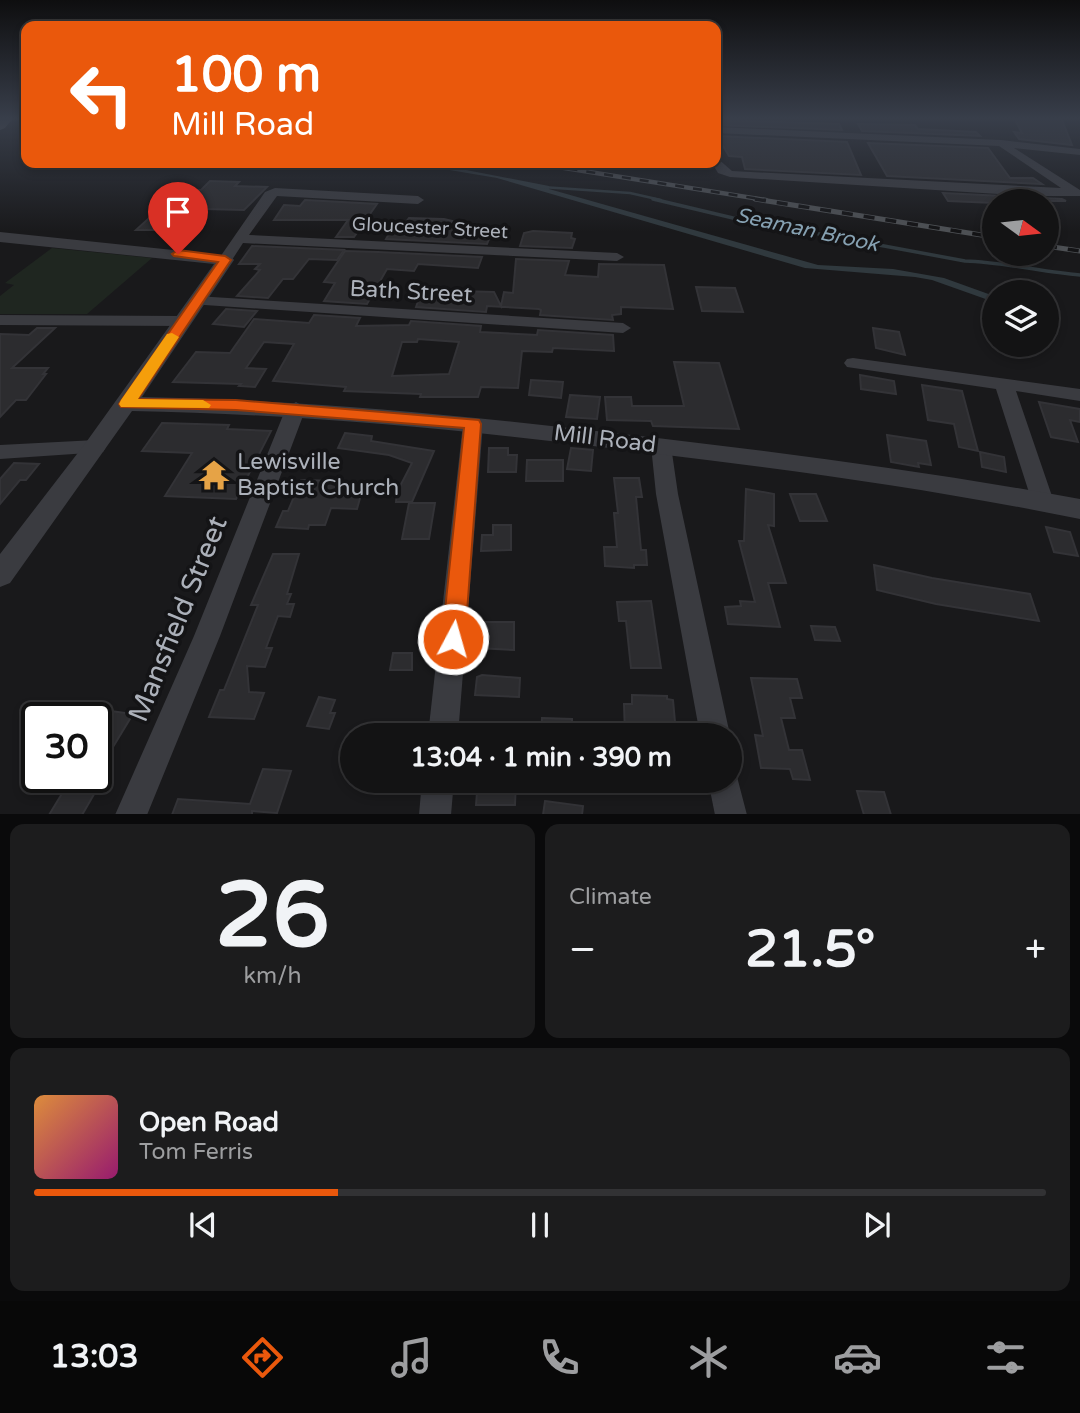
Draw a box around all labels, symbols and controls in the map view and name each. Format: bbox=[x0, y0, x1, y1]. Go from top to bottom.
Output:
text: 100 m bbox=[171, 46, 321, 105]
icon: left bbox=[56, 49, 147, 140]
text: Mill Road bbox=[171, 106, 314, 144]
pin bbox=[148, 182, 208, 254]
north arrow bbox=[982, 189, 1059, 266]
map controls bbox=[982, 189, 1059, 357]
icon: arrive bbox=[159, 193, 197, 231]
water label: Seaman Brook bbox=[733, 203, 882, 258]
street label: Gloucester Street bbox=[351, 213, 509, 243]
street label: Bath Street bbox=[349, 275, 473, 309]
button: layers bbox=[982, 280, 1059, 357]
street label: Mill Road bbox=[552, 419, 658, 459]
place label: Lewisville Baptist Church bbox=[237, 448, 399, 502]
temple icon: Lewisville Baptist Church bbox=[197, 458, 231, 492]
street label: Mansfield Street bbox=[121, 511, 235, 727]
position arrow bbox=[416, 602, 490, 676]
speed limit sign: 30 bbox=[21, 702, 112, 793]
text: 13:04 · 1 min · 390 m bbox=[410, 742, 672, 773]
text: 26 bbox=[215, 861, 330, 971]
text: Climate bbox=[569, 883, 652, 911]
text: 21.5° bbox=[745, 918, 875, 981]
text: − bbox=[569, 927, 596, 973]
text: + bbox=[1025, 927, 1046, 973]
text: km/h bbox=[244, 962, 301, 990]
text: Open Road bbox=[139, 1107, 279, 1138]
text: Tom Ferris bbox=[139, 1138, 253, 1166]
icon: previous bbox=[184, 1206, 222, 1244]
icon: pause bbox=[521, 1206, 559, 1244]
icon: next bbox=[858, 1206, 896, 1244]
icon: directions bbox=[238, 1333, 287, 1382]
icon: music bbox=[387, 1333, 436, 1382]
icon: phone bbox=[535, 1333, 584, 1382]
icon: climate bbox=[684, 1333, 733, 1382]
icon: car bbox=[833, 1333, 882, 1382]
icon: filters bbox=[981, 1333, 1030, 1382]
text: 13:03 bbox=[50, 1338, 139, 1376]

